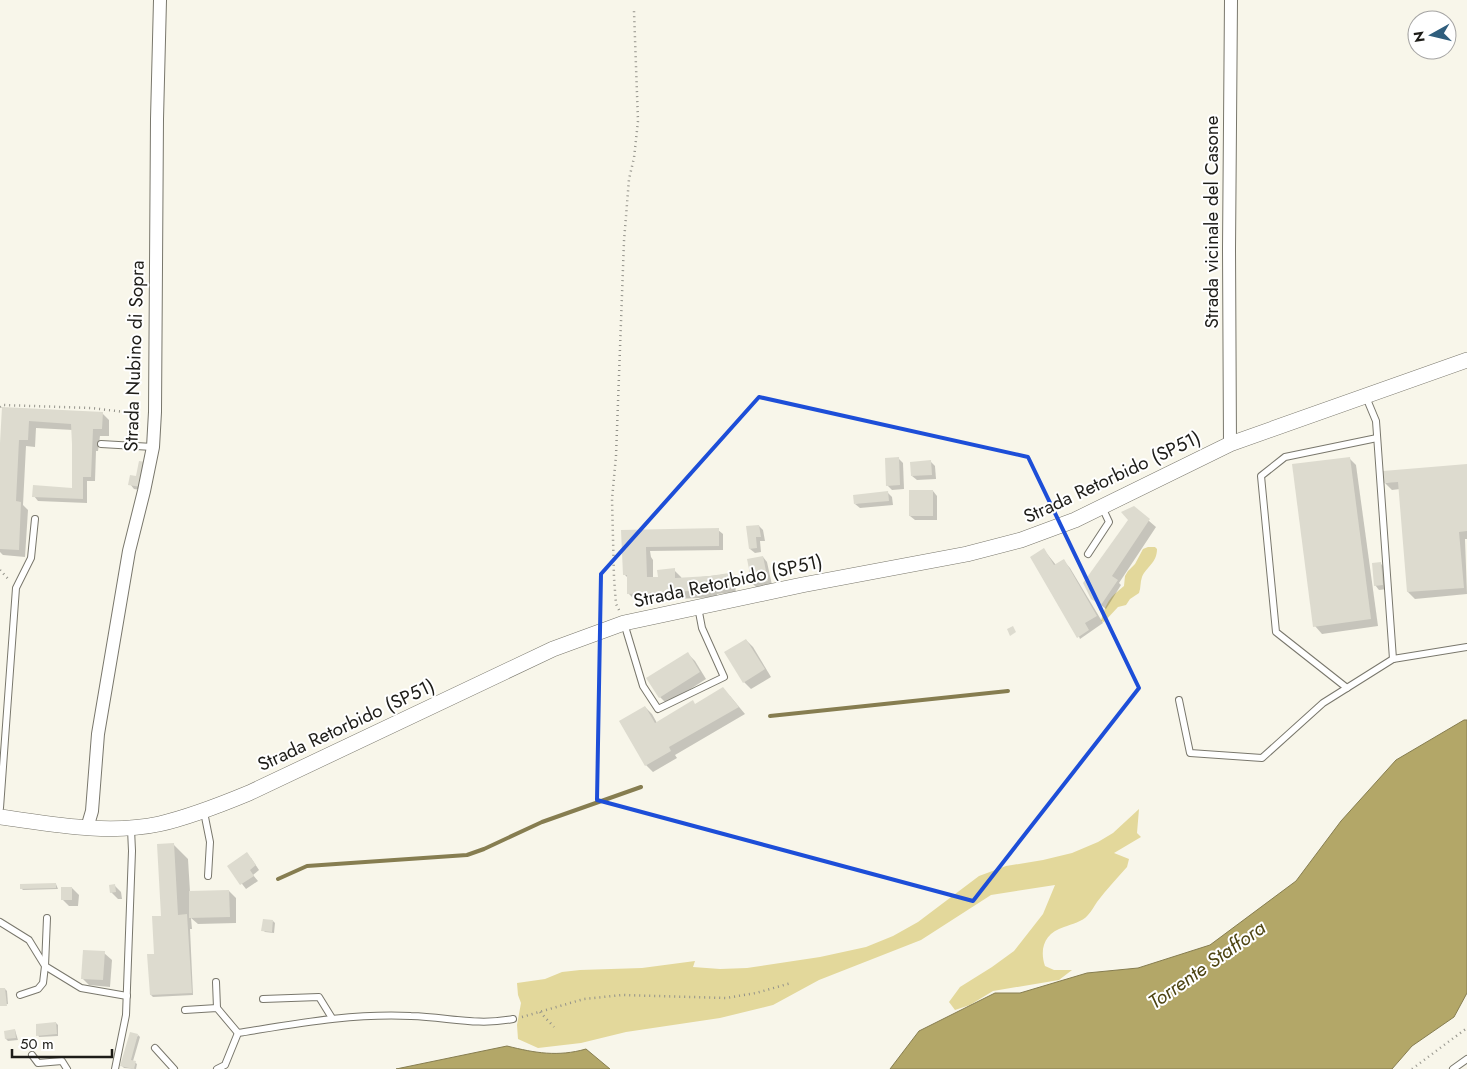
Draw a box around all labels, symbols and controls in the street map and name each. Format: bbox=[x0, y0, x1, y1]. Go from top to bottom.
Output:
north arrow bbox=[1407, 10, 1457, 60]
text: N bbox=[1408, 30, 1430, 44]
street label: Strada vicinale del Casone bbox=[1198, 115, 1225, 329]
street label: Strada Nubino di Sopra bbox=[117, 260, 151, 452]
street label: Strada Retorbido (SP51) bbox=[1019, 424, 1205, 530]
street label: Strada Retorbido (SP51) bbox=[631, 548, 825, 614]
street label: Strada Retorbido (SP51) bbox=[253, 672, 439, 778]
water label: Torrente Staffora bbox=[1142, 914, 1272, 1016]
scale bar bbox=[12, 1026, 112, 1058]
text: 50 m bbox=[20, 1033, 54, 1055]

